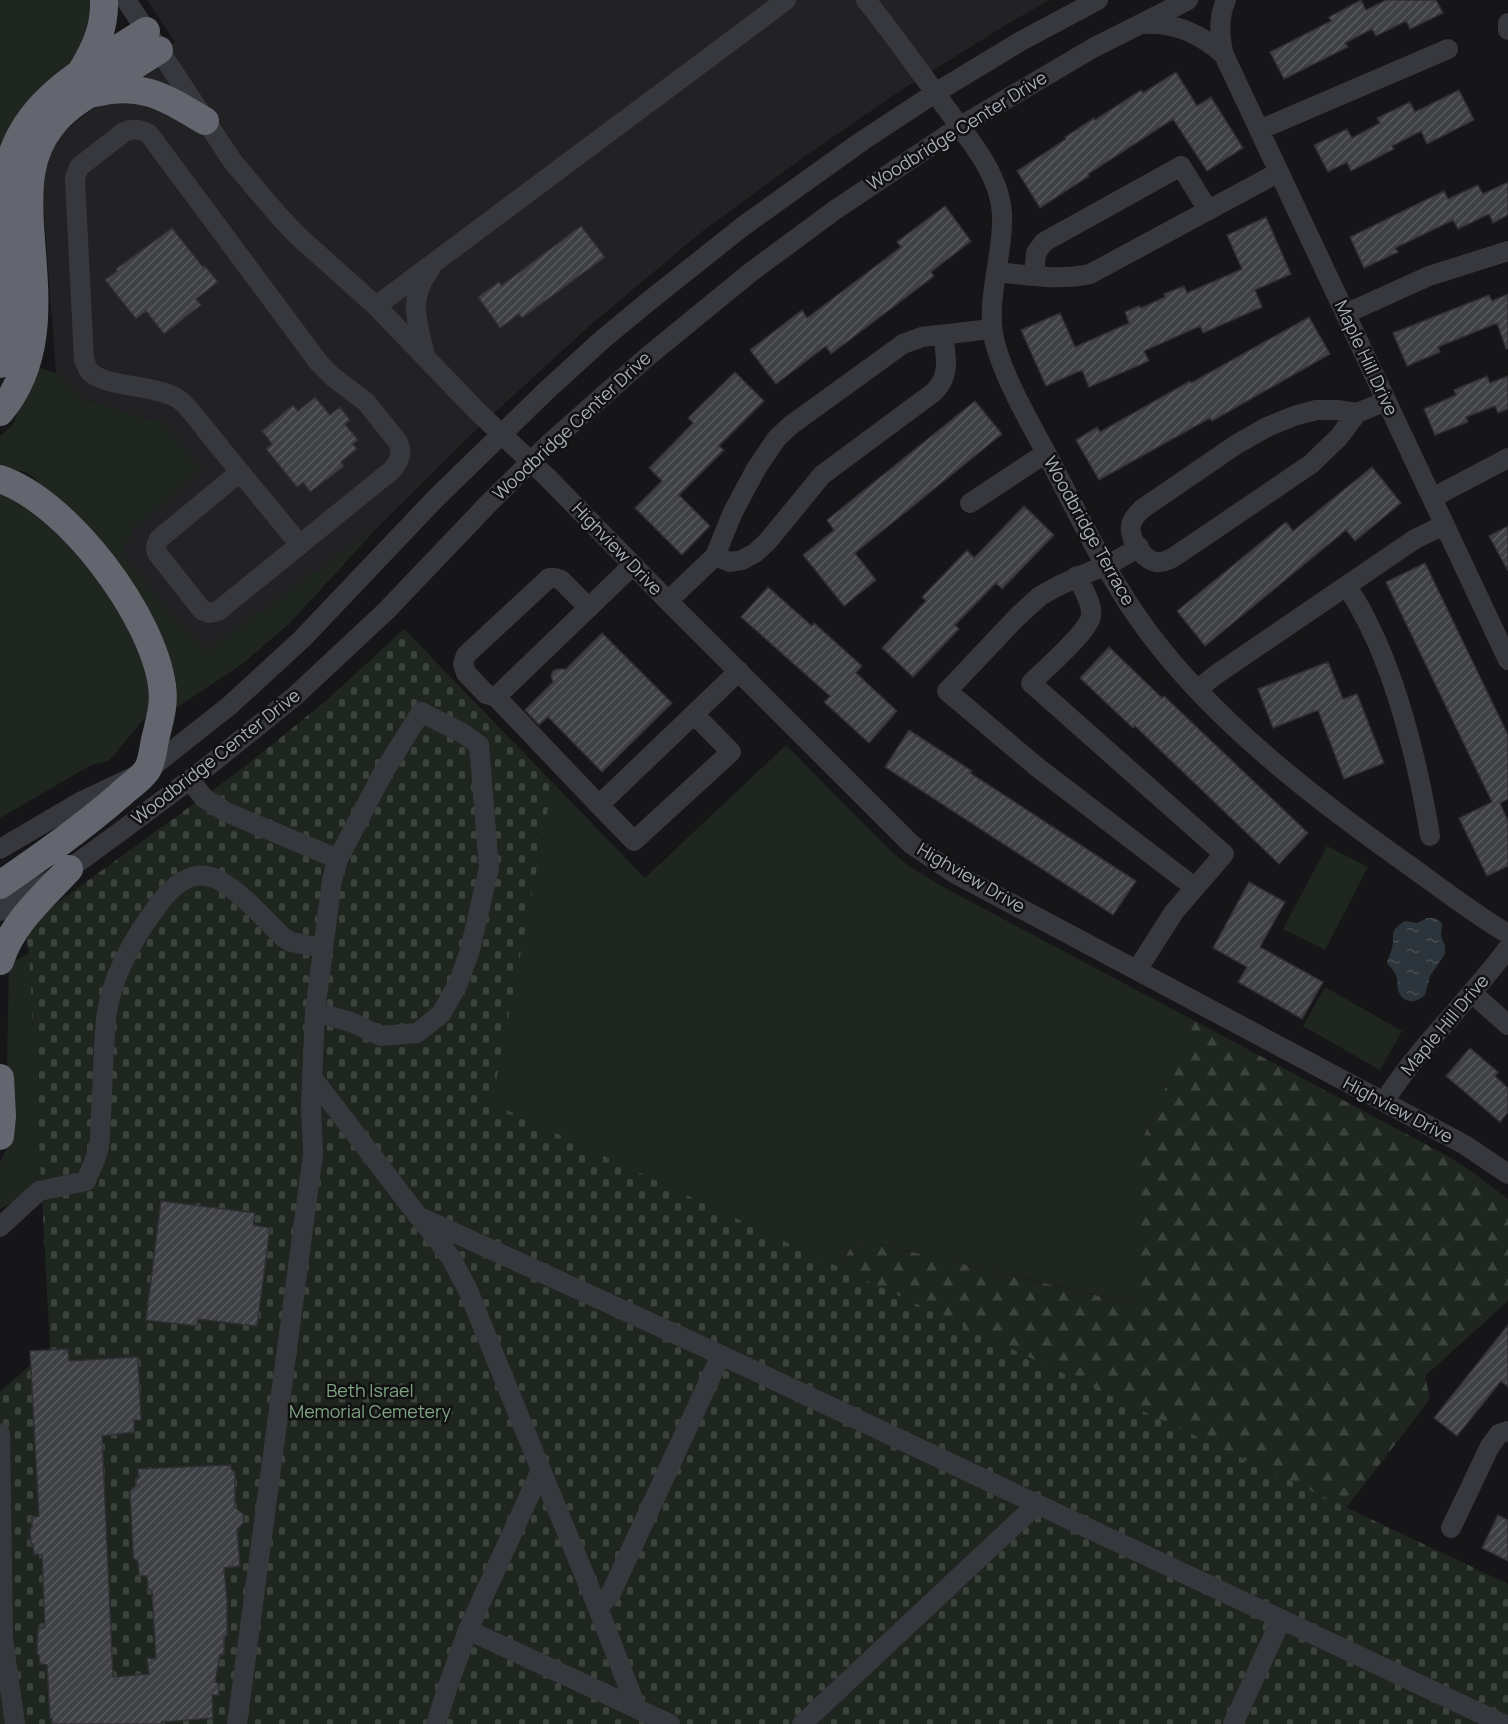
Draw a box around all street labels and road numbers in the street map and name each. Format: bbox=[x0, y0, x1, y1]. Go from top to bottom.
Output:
street label: Woodbridge Center Drive bbox=[862, 65, 1051, 195]
street label: Maple Hill Drive bbox=[1330, 296, 1404, 419]
street label: Woodbridge Center Drive bbox=[487, 346, 656, 505]
street label: Woodbridge Terrace bbox=[1039, 452, 1141, 609]
street label: Highview Drive bbox=[567, 496, 668, 600]
street label: Woodbridge Center Drive bbox=[126, 683, 305, 830]
street label: Highview Drive bbox=[913, 837, 1030, 918]
street label: Maple Hill Drive bbox=[1395, 969, 1494, 1080]
street label: Highview Drive bbox=[1339, 1070, 1457, 1148]

